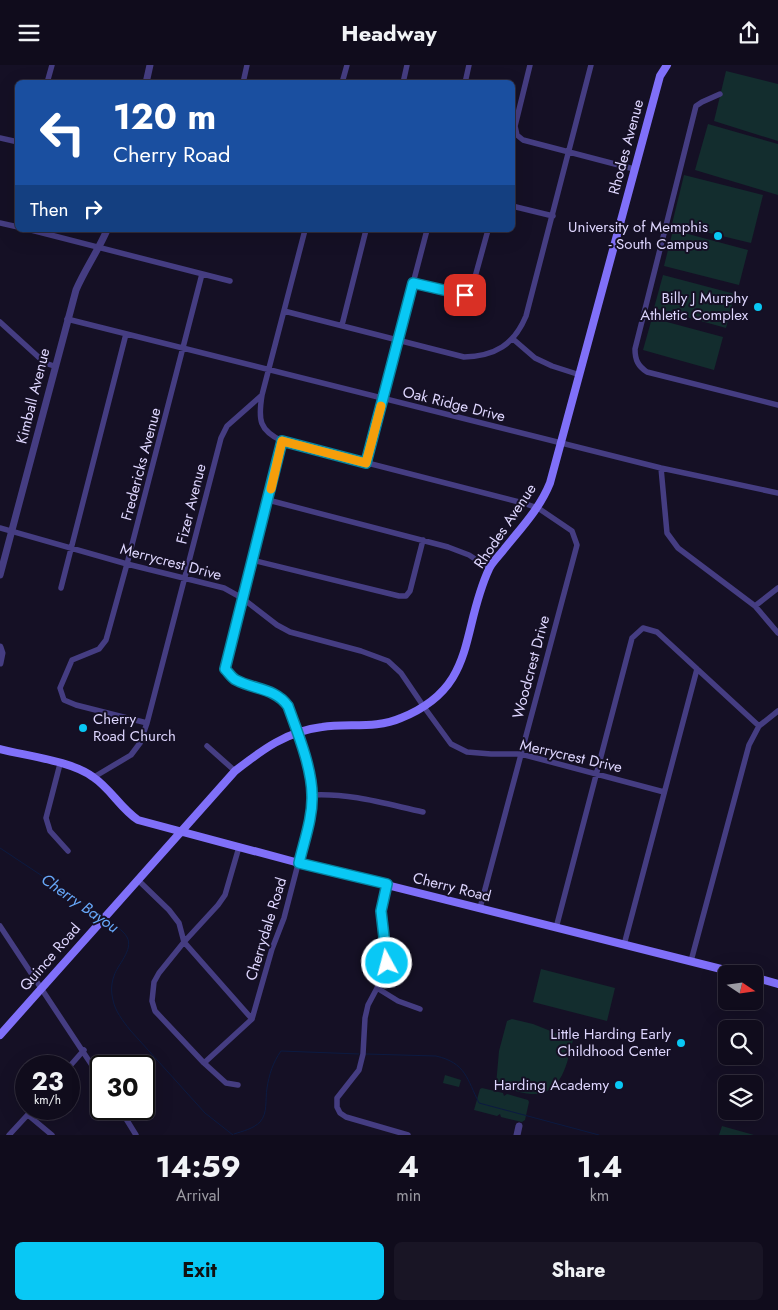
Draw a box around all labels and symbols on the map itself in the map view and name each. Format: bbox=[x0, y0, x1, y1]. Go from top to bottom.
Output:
street label: Rhodes Avenue bbox=[603, 97, 649, 197]
place label: University of Memphis - South Campus bbox=[568, 216, 708, 255]
marker: University of Memphis - South Campus bbox=[712, 230, 724, 242]
pin bbox=[444, 274, 486, 316]
place label: Billy J Murphy Athletic Complex bbox=[640, 287, 749, 326]
marker: Billy J Murphy Athletic Complex bbox=[752, 301, 764, 313]
street label: Kimball Avenue bbox=[10, 346, 56, 446]
street label: Oak Ridge Drive bbox=[400, 381, 508, 427]
street label: Fredericks Avenue bbox=[115, 405, 167, 523]
street label: Fizer Avenue bbox=[170, 461, 212, 547]
street label: Rhodes Avenue bbox=[468, 479, 542, 573]
street label: Merrycrest Drive bbox=[118, 538, 224, 586]
street label: Woodcrest Drive bbox=[507, 613, 555, 721]
place label: Cherry Road Church bbox=[93, 708, 176, 747]
marker: Cherry Road Church bbox=[77, 722, 89, 734]
street label: Merrycrest Drive bbox=[518, 734, 625, 779]
street label: Cherry Road bbox=[410, 867, 494, 907]
water label: Cherry Bayou bbox=[36, 868, 124, 938]
street label: Cherrydale Road bbox=[240, 875, 292, 983]
street label: Quince Road bbox=[14, 918, 86, 996]
position arrow bbox=[360, 936, 412, 988]
north arrow bbox=[718, 965, 762, 1010]
place label: Little Harding Early Childhood Center bbox=[550, 1023, 672, 1062]
marker: Little Harding Early Childhood Center bbox=[675, 1037, 687, 1049]
speed limit sign: 30 bbox=[90, 1055, 155, 1120]
place label: Harding Academy bbox=[494, 1074, 609, 1096]
marker: Harding Academy bbox=[613, 1079, 625, 1091]

